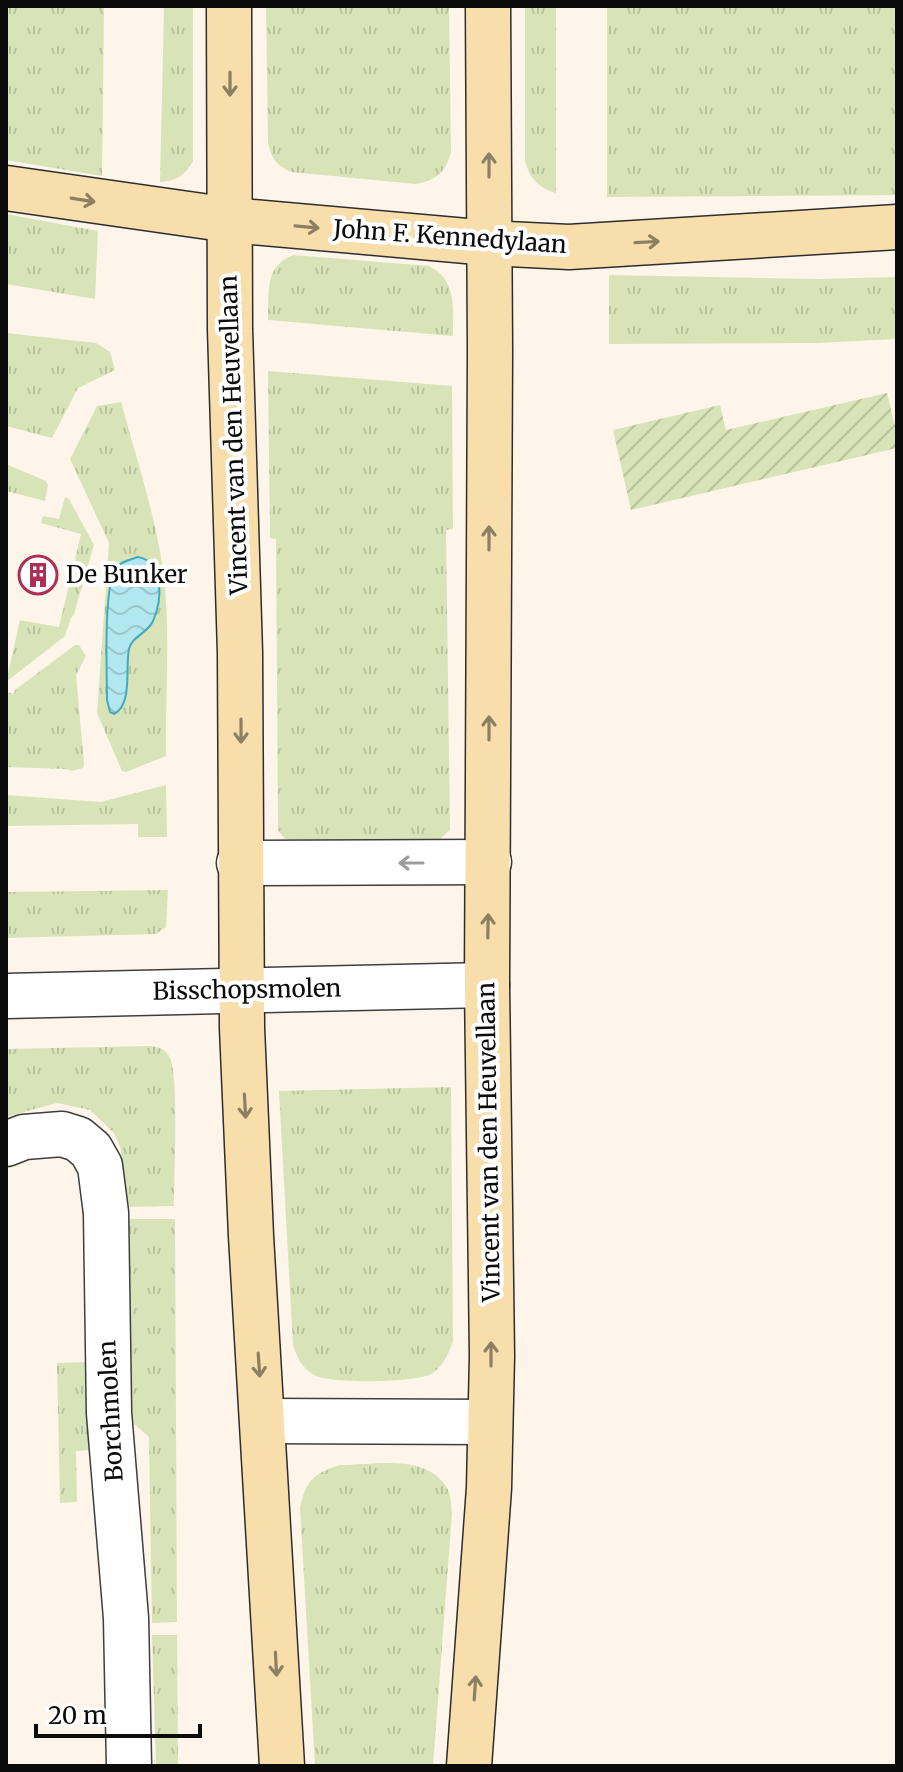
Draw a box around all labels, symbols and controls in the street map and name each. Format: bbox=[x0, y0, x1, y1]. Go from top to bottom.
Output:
one-way arrow bbox=[222, 70, 237, 97]
one-way arrow bbox=[481, 152, 497, 179]
one-way arrow bbox=[70, 193, 95, 208]
street label: John F. Kennedylaan bbox=[331, 213, 568, 260]
one-way arrow bbox=[294, 220, 320, 235]
one-way arrow bbox=[633, 234, 660, 249]
street label: Vincent van den Heuvellaan bbox=[212, 274, 255, 596]
one-way arrow bbox=[481, 525, 497, 552]
building icon: De Bunker bbox=[17, 554, 59, 596]
place label: De Bunker bbox=[66, 559, 188, 590]
one-way arrow bbox=[481, 715, 497, 742]
one-way arrow bbox=[233, 717, 249, 744]
one-way arrow bbox=[398, 855, 425, 871]
one-way arrow bbox=[480, 913, 496, 940]
street label: Bisschopsmolen bbox=[152, 972, 342, 1007]
street label: Vincent van den Heuvellaan bbox=[470, 982, 507, 1303]
one-way arrow bbox=[238, 1092, 253, 1119]
street label: Borchmolen bbox=[91, 1339, 130, 1483]
one-way arrow bbox=[483, 1341, 499, 1368]
one-way arrow bbox=[252, 1351, 267, 1378]
one-way arrow bbox=[269, 1650, 284, 1677]
one-way arrow bbox=[468, 1675, 483, 1702]
scale bar bbox=[36, 1688, 200, 1738]
text: 20 m bbox=[48, 1700, 107, 1731]

